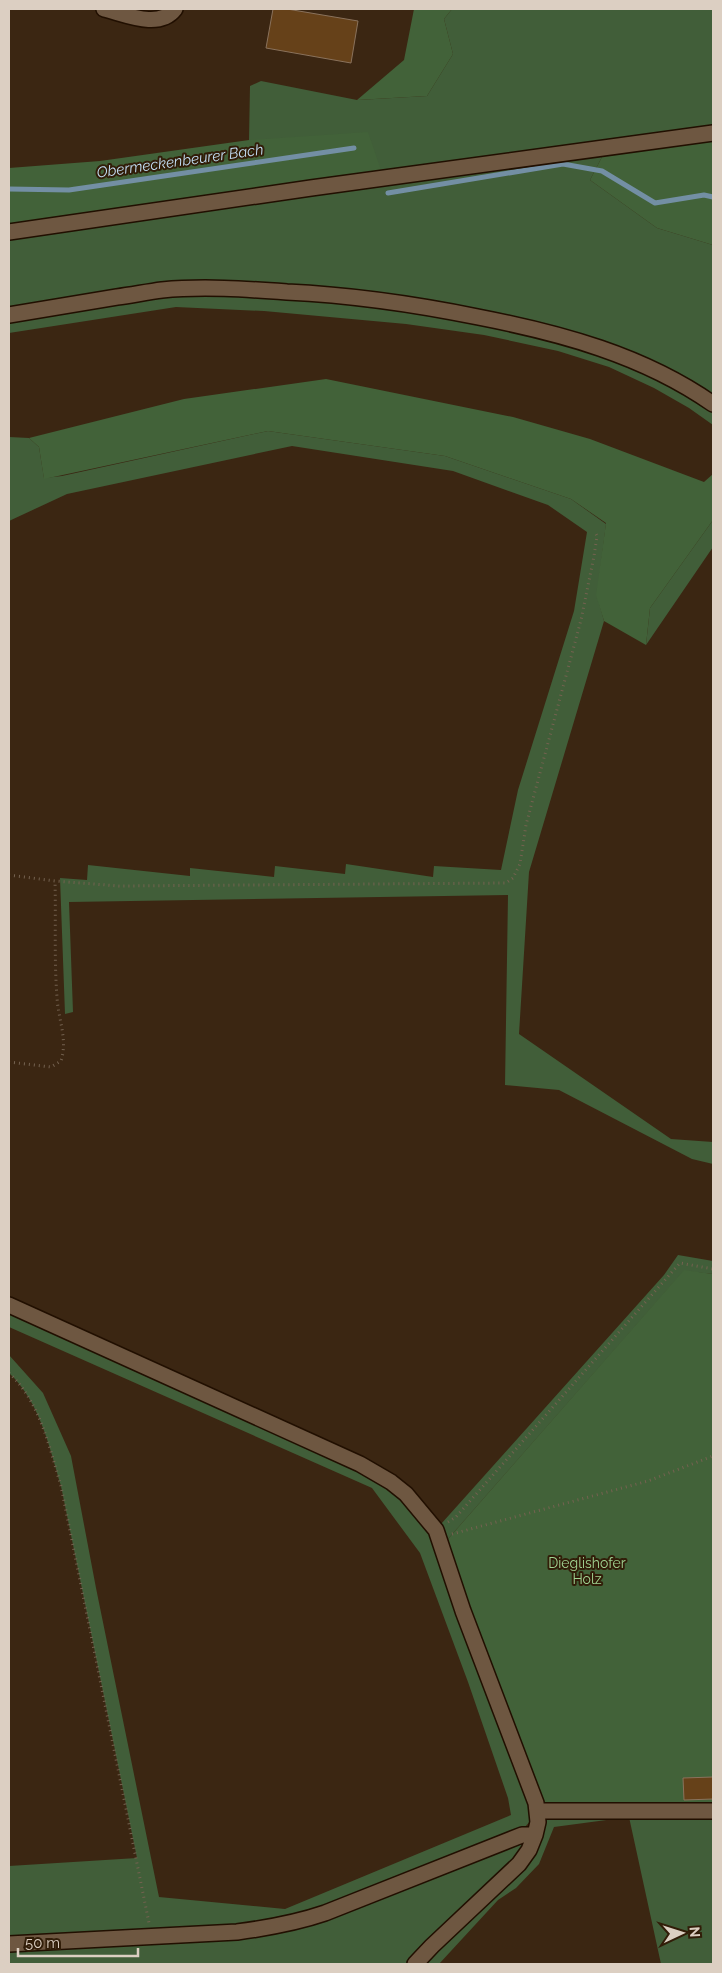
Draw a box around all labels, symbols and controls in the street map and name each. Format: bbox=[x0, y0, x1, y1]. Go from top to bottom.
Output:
water label: Obermeckenbeurer Bach bbox=[95, 140, 265, 182]
park label: Dieglishofer Holz bbox=[548, 1555, 626, 1587]
north arrow bbox=[657, 1908, 707, 1958]
scale bar bbox=[18, 1926, 138, 1958]
text: N bbox=[687, 1926, 703, 1938]
text: 50 m bbox=[25, 1934, 60, 1952]

